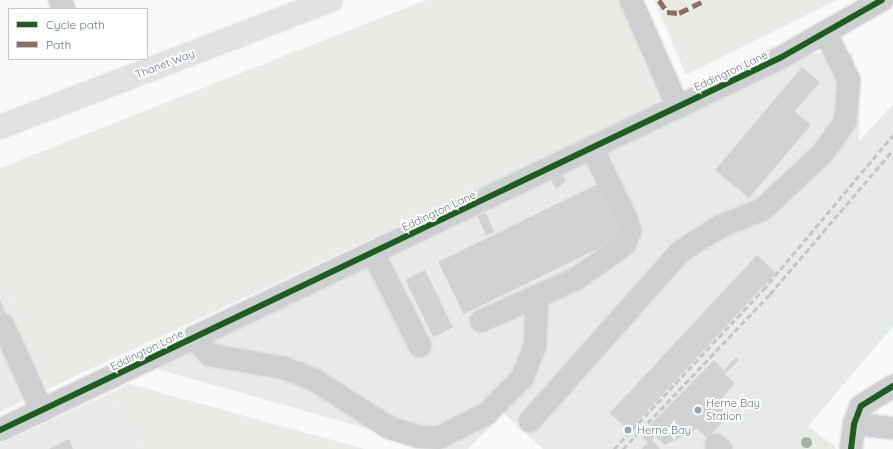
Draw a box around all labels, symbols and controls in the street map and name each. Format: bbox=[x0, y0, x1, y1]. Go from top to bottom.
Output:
legend bbox=[8, 8, 148, 60]
text: Cycle path bbox=[46, 17, 105, 32]
text: Path bbox=[46, 37, 71, 52]
street label: Thanet Way bbox=[134, 47, 196, 81]
street label: Eddington Lane bbox=[692, 48, 770, 94]
street label: Eddington Lane bbox=[400, 188, 478, 234]
street label: Eddington Lane bbox=[108, 327, 186, 373]
place label: Herne Bay Station bbox=[706, 397, 760, 423]
marker: Herne Bay Station bbox=[693, 405, 703, 415]
place label: Herne Bay bbox=[637, 423, 691, 437]
marker: Herne Bay bbox=[622, 424, 634, 436]

